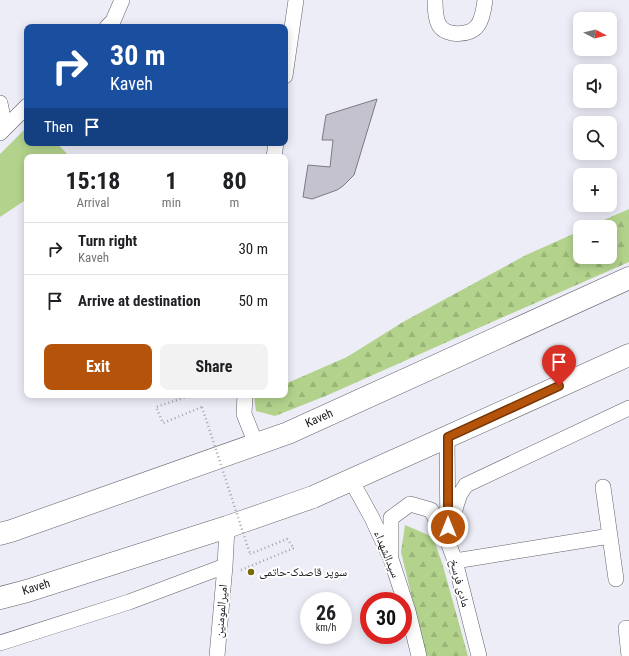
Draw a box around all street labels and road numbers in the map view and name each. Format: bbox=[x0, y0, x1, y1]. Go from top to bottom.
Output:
street label: Kaveh bbox=[303, 406, 335, 430]
street label: سیدالشهداء bbox=[371, 528, 403, 580]
street label: مادی فرسخ bbox=[447, 557, 473, 609]
street label: Kaveh bbox=[20, 576, 52, 598]
street label: امیرالمومنین bbox=[212, 583, 231, 638]

